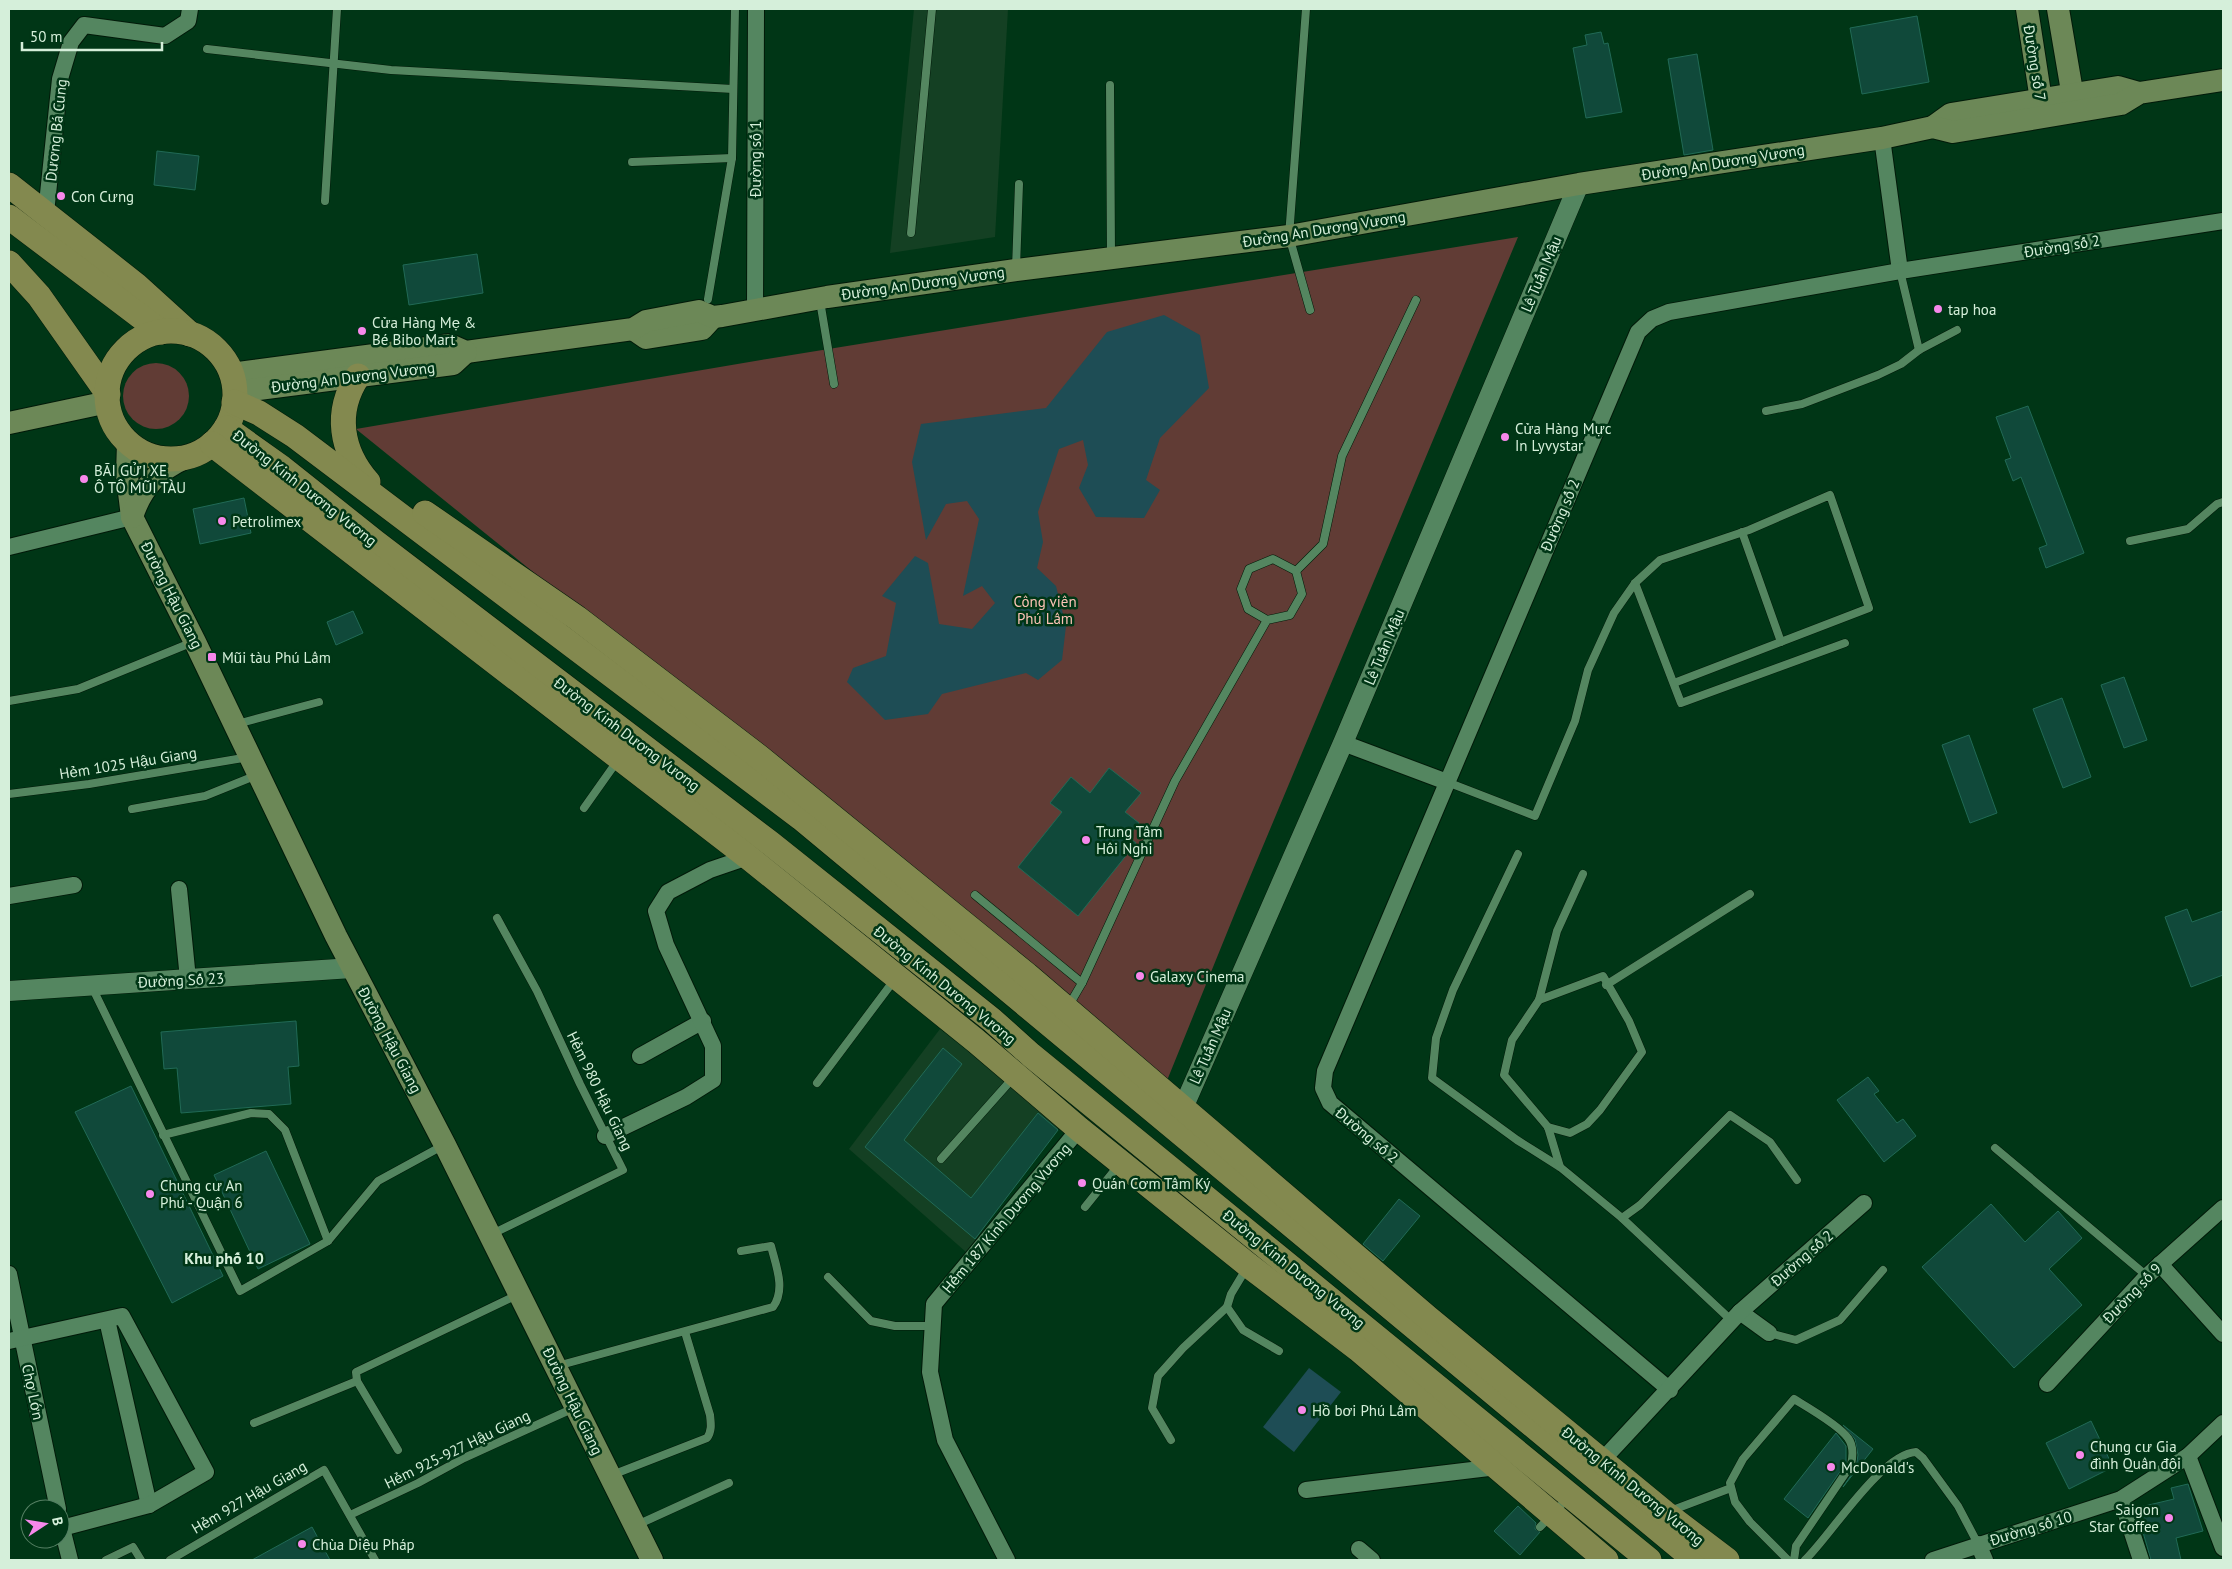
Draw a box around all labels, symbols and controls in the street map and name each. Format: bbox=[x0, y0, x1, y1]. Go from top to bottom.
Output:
scale bar bbox=[22, 20, 162, 52]
street label: Đường số 7 bbox=[2019, 23, 2050, 102]
text: 50 m bbox=[30, 27, 63, 46]
street label: Dương Bá Cung bbox=[41, 78, 71, 182]
street label: Đường số 1 bbox=[746, 121, 765, 198]
street label: Đường An Dương Vương bbox=[1639, 140, 1806, 184]
place label: Con Cưng bbox=[71, 187, 134, 206]
marker: Con Cưng bbox=[55, 190, 67, 202]
street label: Đường An Dương Vương bbox=[1240, 207, 1407, 251]
street label: Đường số 2 bbox=[2022, 231, 2101, 262]
street label: Lê Tuấn Mậu bbox=[1516, 233, 1566, 315]
street label: Đường An Dương Vương bbox=[839, 262, 1006, 304]
place label: tap hoa bbox=[1948, 300, 1996, 319]
marker: tap hoa bbox=[1932, 303, 1944, 315]
place label: Cửa Hàng Mẹ & Bé Bibo Mart bbox=[372, 313, 476, 349]
marker: Cửa Hàng Mẹ & Bé Bibo Mart bbox=[356, 325, 368, 337]
street label: Đường An Dương Vương bbox=[269, 358, 436, 397]
place label: Cửa Hàng Mực In Lyvystar bbox=[1515, 419, 1612, 455]
street label: Đường Kinh Dương Vương bbox=[228, 425, 381, 550]
marker: Cửa Hàng Mực In Lyvystar bbox=[1499, 431, 1511, 443]
place label: BÃI GỬI XE Ô TÔ MŨI TÀU bbox=[94, 461, 186, 497]
marker: BÃI GỬI XE Ô TÔ MŨI TÀU bbox=[78, 473, 90, 485]
street label: Đường số 2 bbox=[1536, 476, 1584, 555]
place label: Petrolimex bbox=[232, 512, 302, 531]
marker: Petrolimex bbox=[216, 515, 228, 527]
street label: Đường Hậu Giang bbox=[136, 537, 207, 652]
park label: Công viên Phú Lâm bbox=[1013, 592, 1077, 628]
street label: Lê Tuấn Mậu bbox=[1359, 606, 1409, 688]
place label: Mũi tàu Phú Lâm bbox=[222, 648, 331, 667]
marker: Mũi tàu Phú Lâm bbox=[206, 651, 218, 663]
street label: Đường Kinh Dương Vương bbox=[549, 672, 704, 795]
street label: Hẻm 1025 Hậu Giang bbox=[58, 743, 198, 783]
place label: Trung Tâm Hôi Nghi bbox=[1096, 822, 1163, 858]
marker: Trung Tâm Hôi Nghi bbox=[1080, 834, 1092, 846]
street label: Đường Kinh Dương Vương bbox=[869, 921, 1020, 1048]
place label: Galaxy Cinema bbox=[1150, 967, 1245, 986]
street label: Đường Số 23 bbox=[136, 968, 225, 992]
marker: Galaxy Cinema bbox=[1134, 970, 1146, 982]
street label: Đường Hậu Giang bbox=[354, 983, 426, 1096]
street label: Lê Tuấn Mậu bbox=[1185, 1005, 1235, 1087]
street label: Hẻm 980 Hậu Giang bbox=[563, 1028, 637, 1154]
street label: Đường số 2 bbox=[1331, 1102, 1402, 1167]
street label: Hẻm 187 Kinh Dương Vương bbox=[938, 1139, 1074, 1297]
place label: Quán Cơm Tâm Ký bbox=[1092, 1174, 1210, 1193]
place label: Chung cư An Phú - Quận 6 bbox=[160, 1176, 243, 1212]
marker: Quán Cơm Tâm Ký bbox=[1076, 1177, 1088, 1189]
marker: Chung cư An Phú - Quận 6 bbox=[144, 1188, 156, 1200]
street label: Đường Kinh Dương Vương bbox=[1218, 1205, 1369, 1332]
street label: Đường số 2 bbox=[1766, 1226, 1837, 1291]
district label: Khu phố 10 bbox=[184, 1248, 264, 1268]
street label: Đường số 9 bbox=[2098, 1259, 2165, 1328]
street label: Đường Hậu Giang bbox=[538, 1343, 607, 1458]
street label: Chợ Lớn bbox=[18, 1362, 48, 1422]
place label: Hồ bơi Phú Lâm bbox=[1312, 1401, 1416, 1420]
marker: Hồ bơi Phú Lâm bbox=[1296, 1404, 1308, 1416]
street label: Hẻm 925-927 Hậu Giang bbox=[381, 1405, 533, 1493]
street label: Đường Kinh Dương Vương bbox=[1557, 1422, 1708, 1549]
place label: Chung cư Gia đình Quân đội bbox=[2090, 1437, 2181, 1473]
marker: Chung cư Gia đình Quân đội bbox=[2074, 1449, 2086, 1461]
street label: Hẻm 927 Hậu Giang bbox=[188, 1456, 310, 1538]
place label: McDonald's bbox=[1841, 1458, 1914, 1477]
marker: McDonald's bbox=[1825, 1461, 1837, 1473]
north arrow bbox=[20, 1499, 70, 1549]
place label: Saigon Star Coffee bbox=[2089, 1500, 2159, 1536]
street label: Đường số 10 bbox=[1987, 1507, 2074, 1550]
marker: Saigon Star Coffee bbox=[2163, 1512, 2175, 1524]
text: B bbox=[48, 1515, 67, 1527]
place label: Chùa Diệu Pháp bbox=[312, 1535, 415, 1554]
marker: Chùa Diệu Pháp bbox=[296, 1538, 308, 1550]

